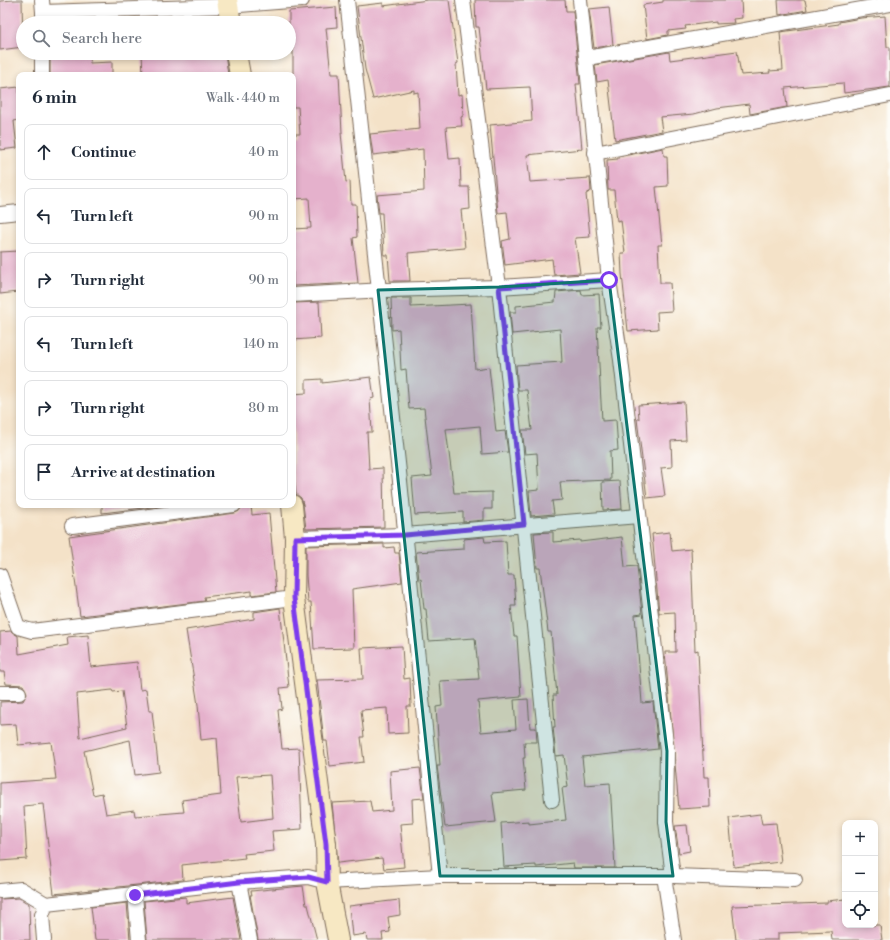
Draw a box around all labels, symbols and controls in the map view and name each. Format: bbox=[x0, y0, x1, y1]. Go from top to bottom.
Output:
search box bbox=[16, 16, 296, 60]
icon: search bbox=[30, 27, 52, 49]
text: Search here bbox=[62, 29, 142, 48]
text: 6 min bbox=[32, 87, 77, 109]
text: Walk · 440 m bbox=[206, 90, 280, 106]
icon: ahead bbox=[33, 141, 55, 163]
text: Continue bbox=[71, 143, 136, 162]
text: 40 m bbox=[249, 144, 279, 160]
icon: left bbox=[33, 205, 55, 227]
text: Turn left bbox=[71, 207, 133, 226]
text: 90 m bbox=[248, 208, 279, 224]
icon: right bbox=[33, 269, 55, 291]
text: Turn right bbox=[71, 271, 145, 290]
route start bbox=[600, 271, 618, 289]
text: 90 m bbox=[248, 272, 279, 288]
icon: left bbox=[33, 333, 55, 355]
text: Turn left bbox=[71, 335, 133, 354]
text: 140 m bbox=[243, 336, 279, 352]
icon: right bbox=[33, 397, 55, 419]
text: Turn right bbox=[71, 399, 145, 418]
text: 80 m bbox=[248, 400, 279, 416]
icon: arrive bbox=[33, 461, 55, 483]
text: Arrive at destination bbox=[71, 463, 215, 482]
map controls bbox=[842, 820, 878, 928]
button: + bbox=[842, 820, 878, 856]
button: − bbox=[842, 856, 878, 892]
route end bbox=[126, 886, 144, 904]
button: locate bbox=[842, 892, 878, 928]

